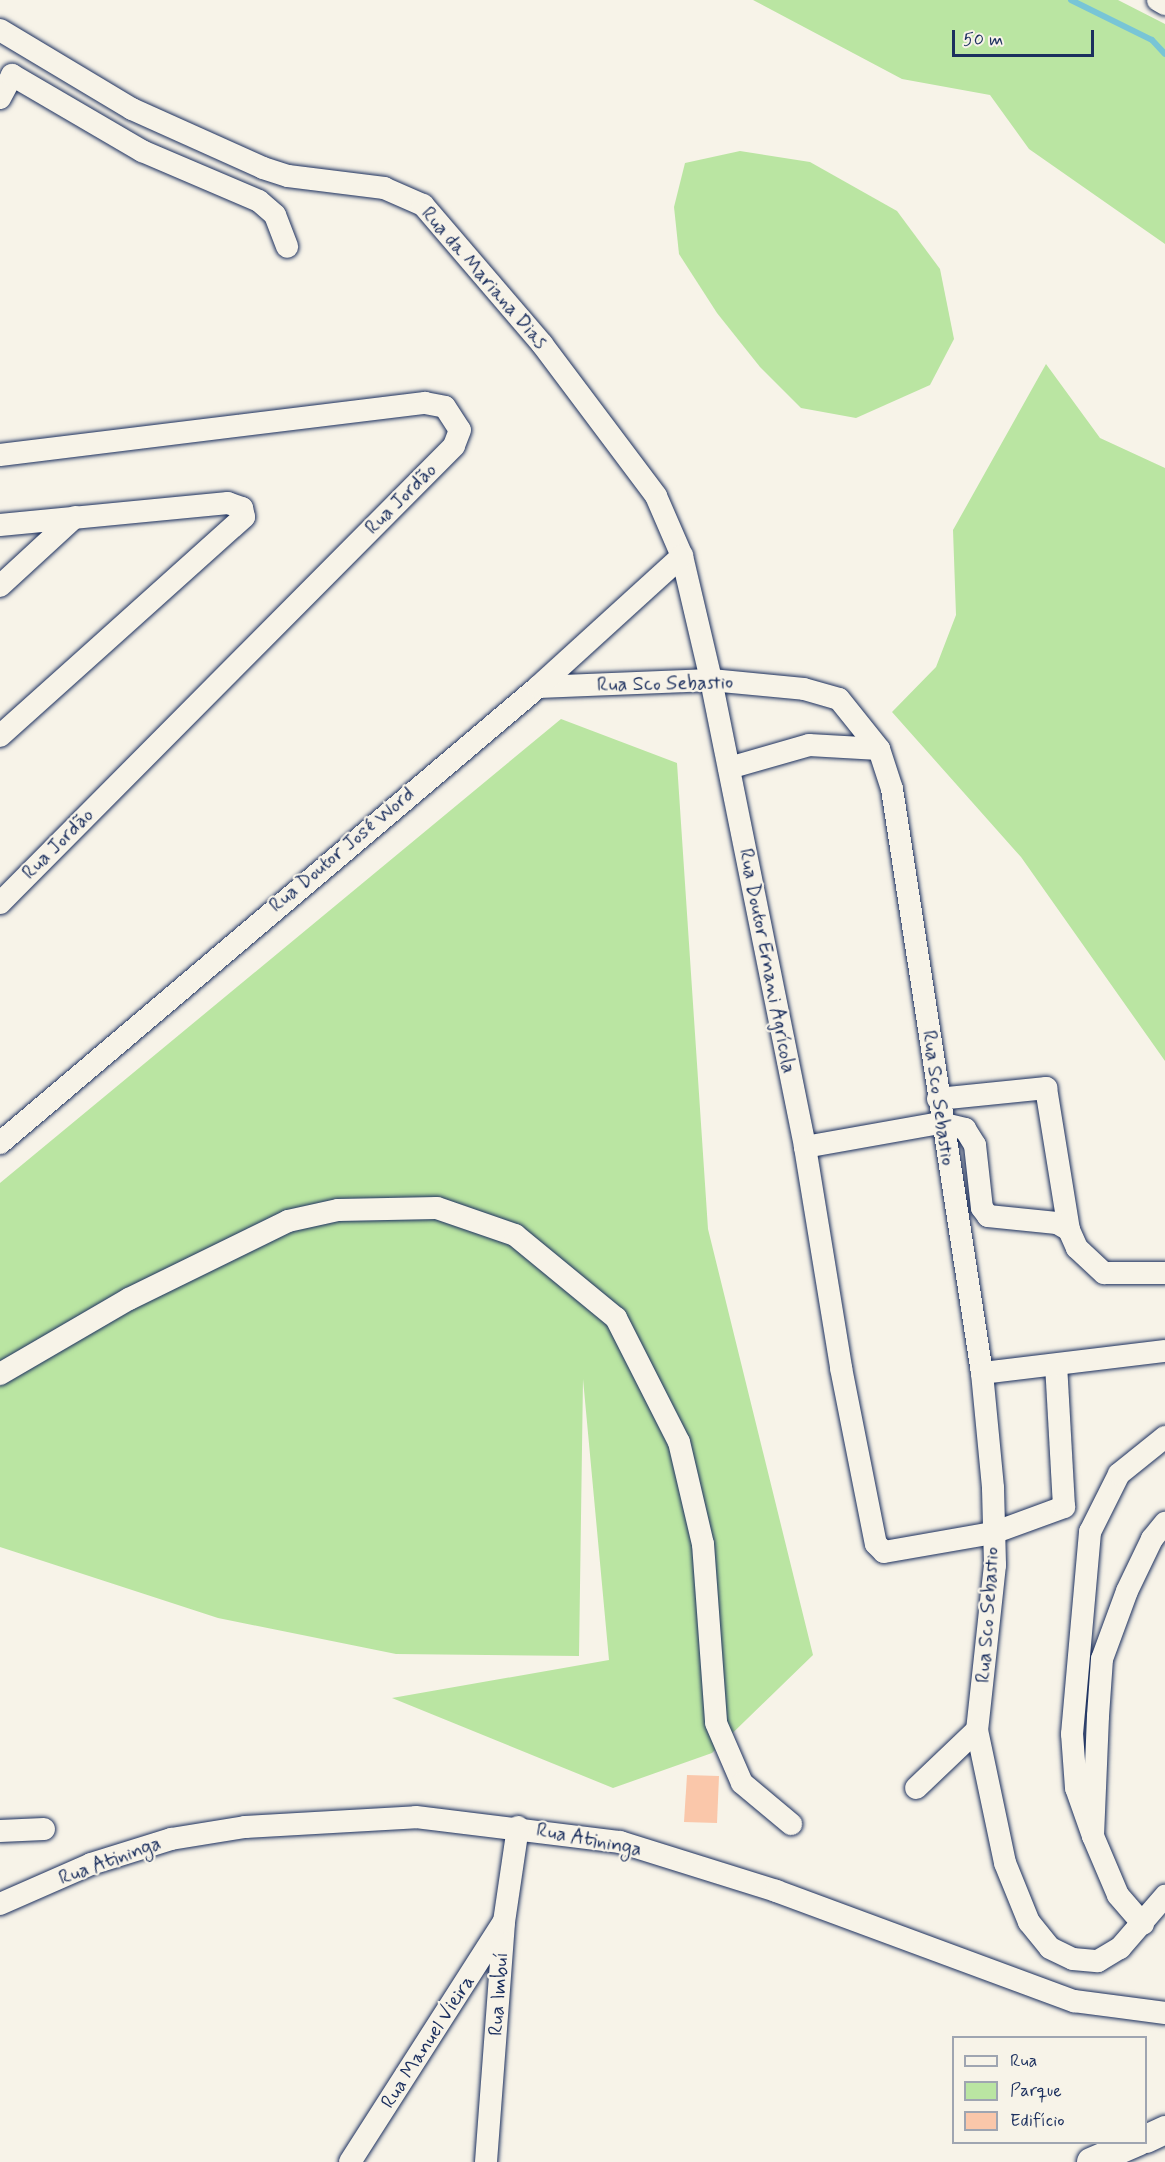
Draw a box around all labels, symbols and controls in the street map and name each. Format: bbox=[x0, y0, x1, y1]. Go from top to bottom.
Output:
scale bar bbox=[955, 18, 1098, 56]
text: 50 m bbox=[963, 28, 1003, 52]
street label: Rua da Mariana Dias bbox=[416, 202, 552, 354]
street label: Rua Jordão bbox=[360, 458, 442, 540]
street label: Rua Sco Sebastio bbox=[595, 671, 735, 697]
street label: Rua Doutor José Word bbox=[265, 783, 419, 917]
street label: Rua Jordão bbox=[17, 803, 99, 885]
street label: Rua Doutor Ernani Agrícola bbox=[734, 848, 800, 1074]
street label: Rua Sco Sebastio bbox=[916, 1027, 960, 1169]
street label: Rua Sco Sebastio bbox=[971, 1545, 1005, 1685]
street label: Rua Atininga bbox=[534, 1818, 644, 1862]
street label: Rua Atininga bbox=[56, 1831, 164, 1891]
street label: Rua Imbuí bbox=[484, 1950, 514, 2038]
street label: Rua Manuel Vieira bbox=[377, 1972, 479, 2112]
legend bbox=[952, 2036, 1147, 2144]
text: Rua bbox=[1010, 2049, 1037, 2073]
text: Parque bbox=[1010, 2079, 1062, 2103]
text: Edifício bbox=[1010, 2109, 1065, 2133]

